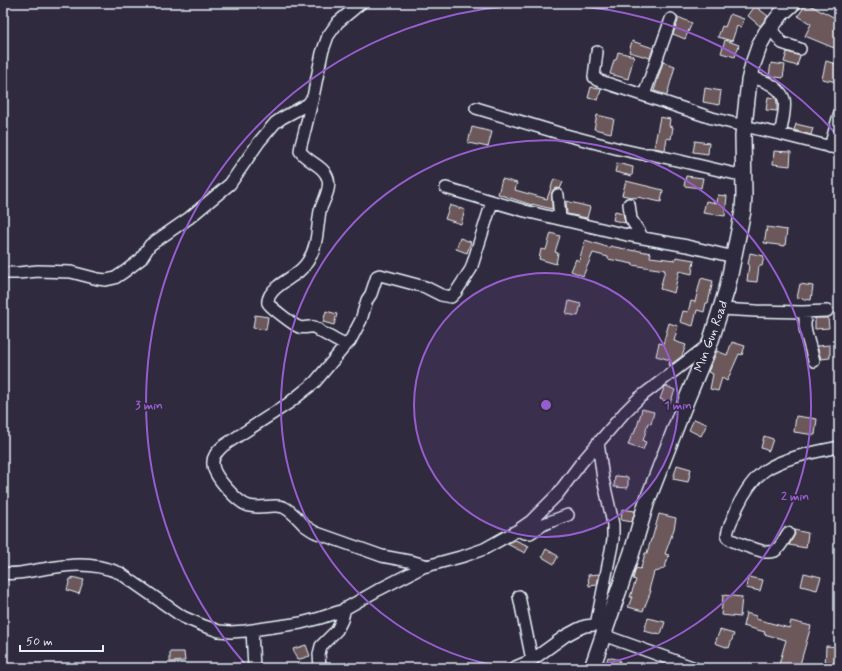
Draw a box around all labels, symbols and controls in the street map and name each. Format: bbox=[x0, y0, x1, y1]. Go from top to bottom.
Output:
street label: Min Gun Road bbox=[691, 298, 732, 375]
text: 3 min bbox=[135, 398, 163, 414]
centre of rings bbox=[539, 398, 553, 412]
text: 1 min bbox=[664, 398, 692, 414]
text: 2 min bbox=[781, 489, 809, 505]
scale bar bbox=[20, 627, 103, 653]
text: 50 m bbox=[26, 634, 53, 650]

